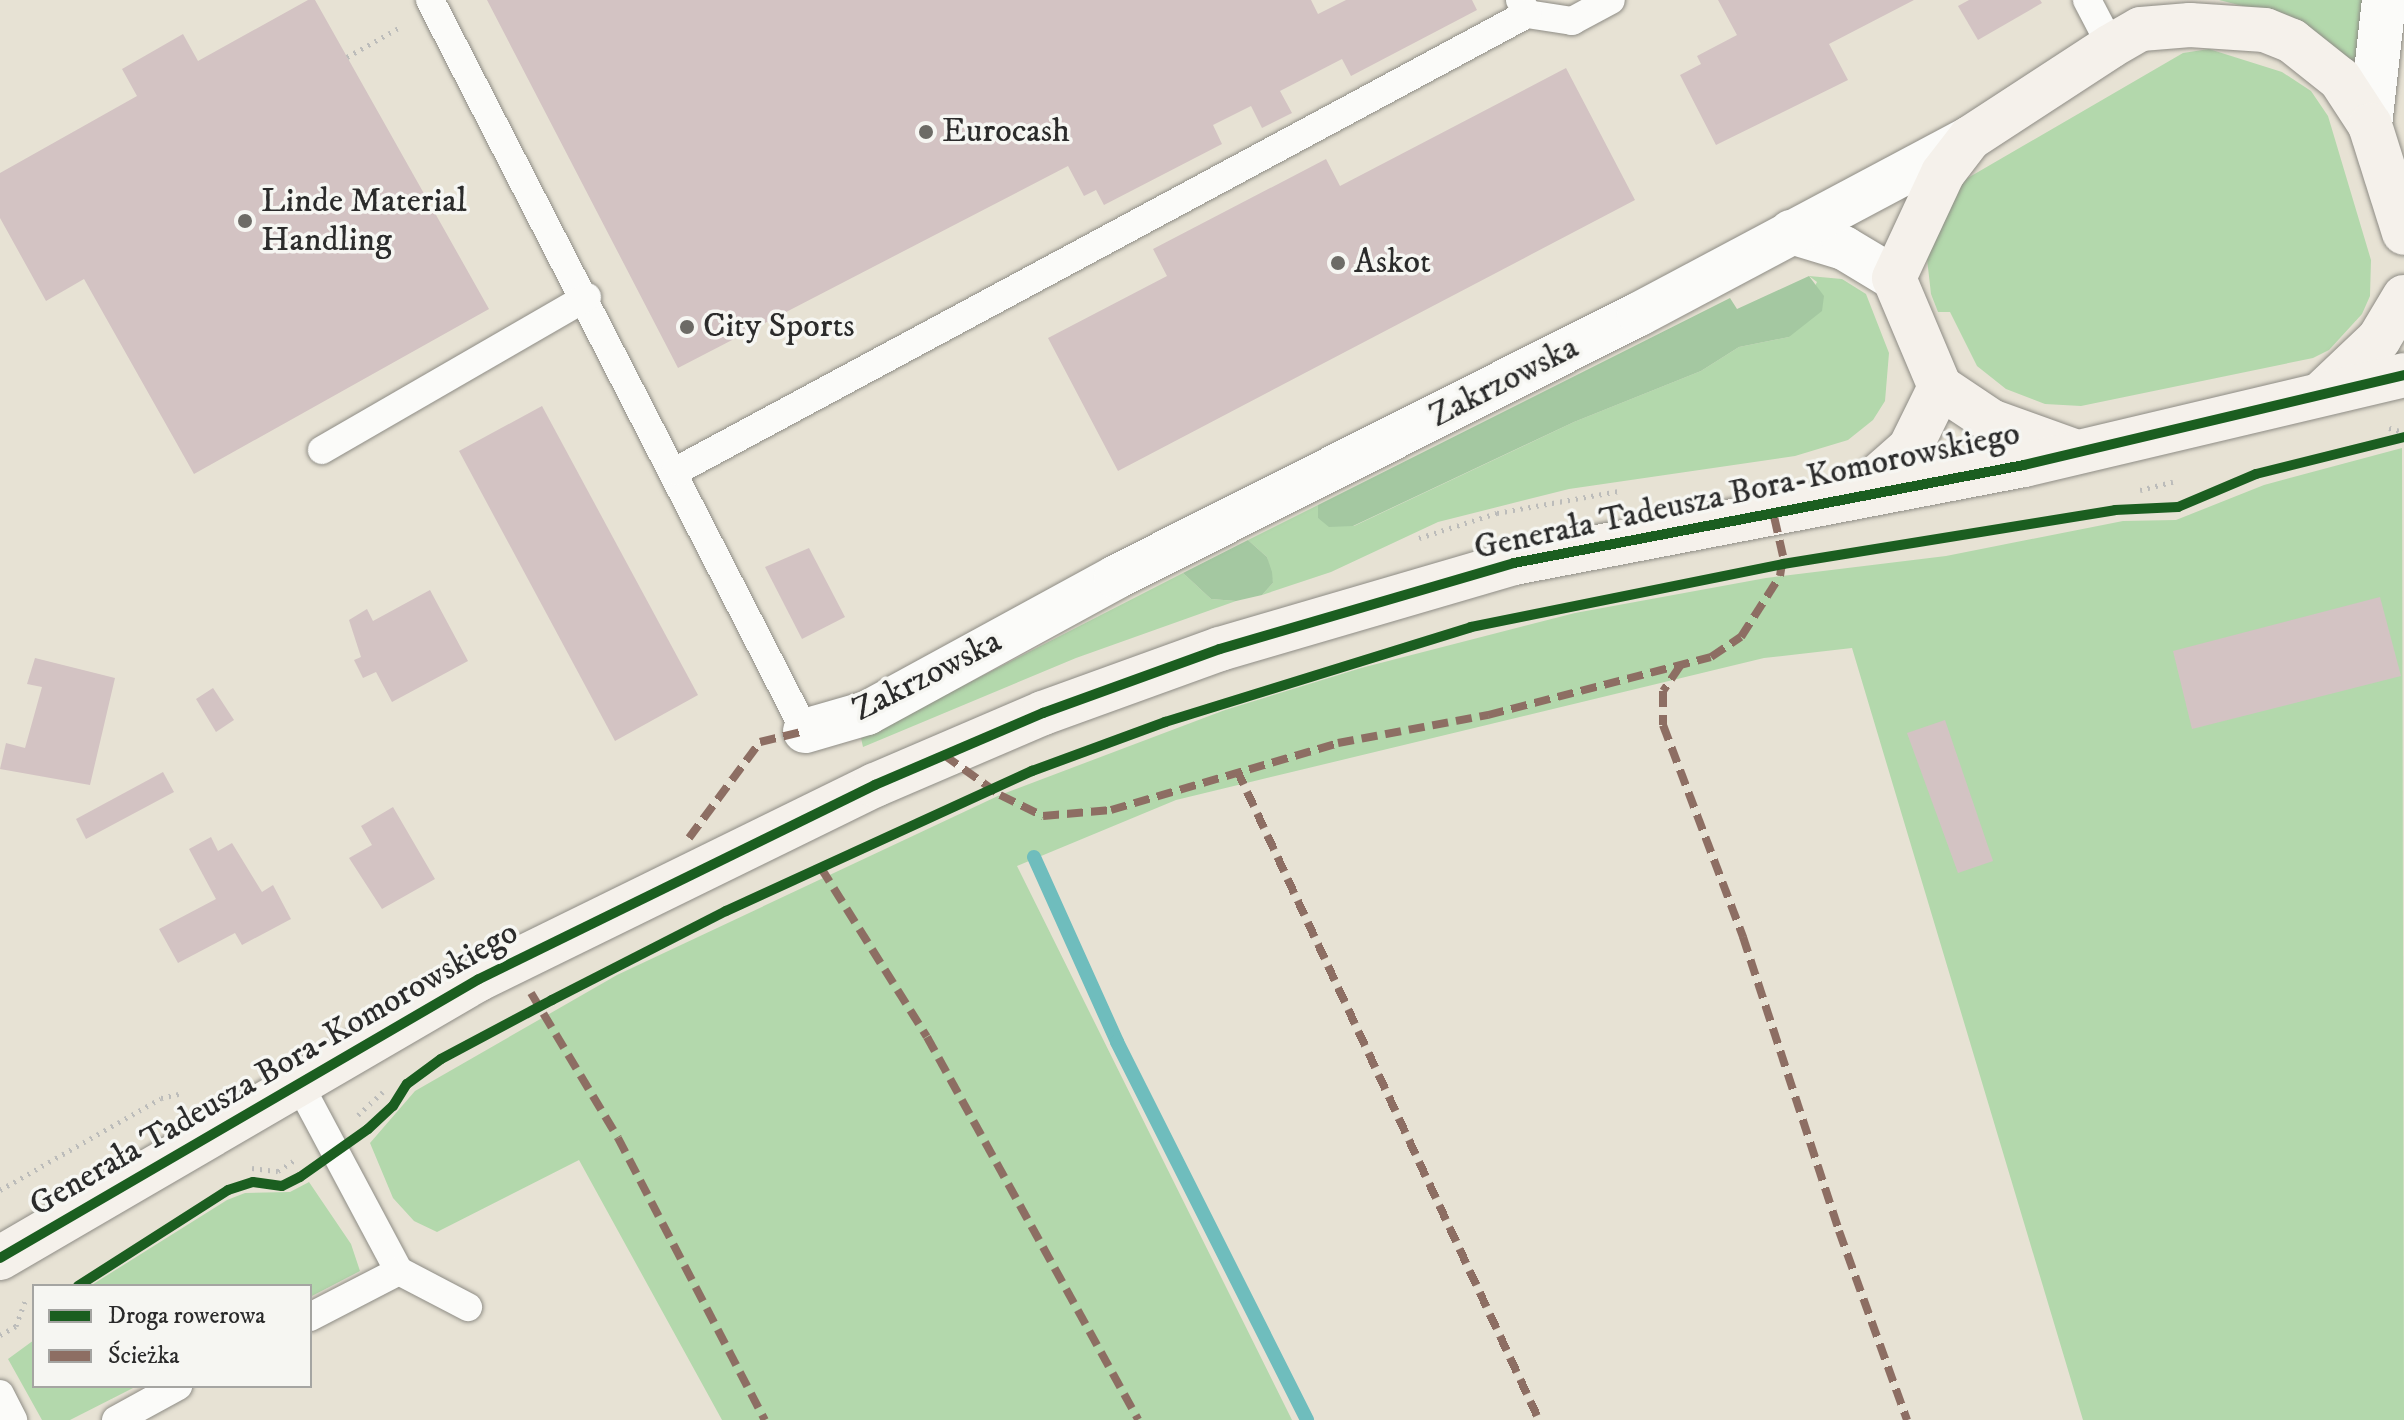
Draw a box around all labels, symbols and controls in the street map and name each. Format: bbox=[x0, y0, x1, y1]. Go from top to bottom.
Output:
place label: Eurocash bbox=[942, 112, 1070, 152]
marker: Eurocash bbox=[917, 123, 935, 141]
place label: Linde Material Handling bbox=[261, 181, 467, 260]
marker: Linde Material Handling bbox=[236, 212, 254, 230]
place label: Askot bbox=[1354, 243, 1431, 283]
marker: Askot bbox=[1329, 254, 1347, 272]
place label: City Sports bbox=[703, 307, 855, 347]
marker: City Sports bbox=[678, 318, 696, 336]
street label: Zakrzowska bbox=[1423, 327, 1585, 437]
street label: Generała Tadeusza Bora-Komorowskiego bbox=[1470, 413, 2024, 569]
street label: Zakrzowska bbox=[846, 621, 1008, 731]
street label: Generała Tadeusza Bora-Komorowskiego bbox=[23, 912, 525, 1226]
legend bbox=[32, 1284, 312, 1388]
text: Droga rowerowa bbox=[108, 1301, 265, 1331]
text: Ścieżka bbox=[108, 1341, 180, 1371]

